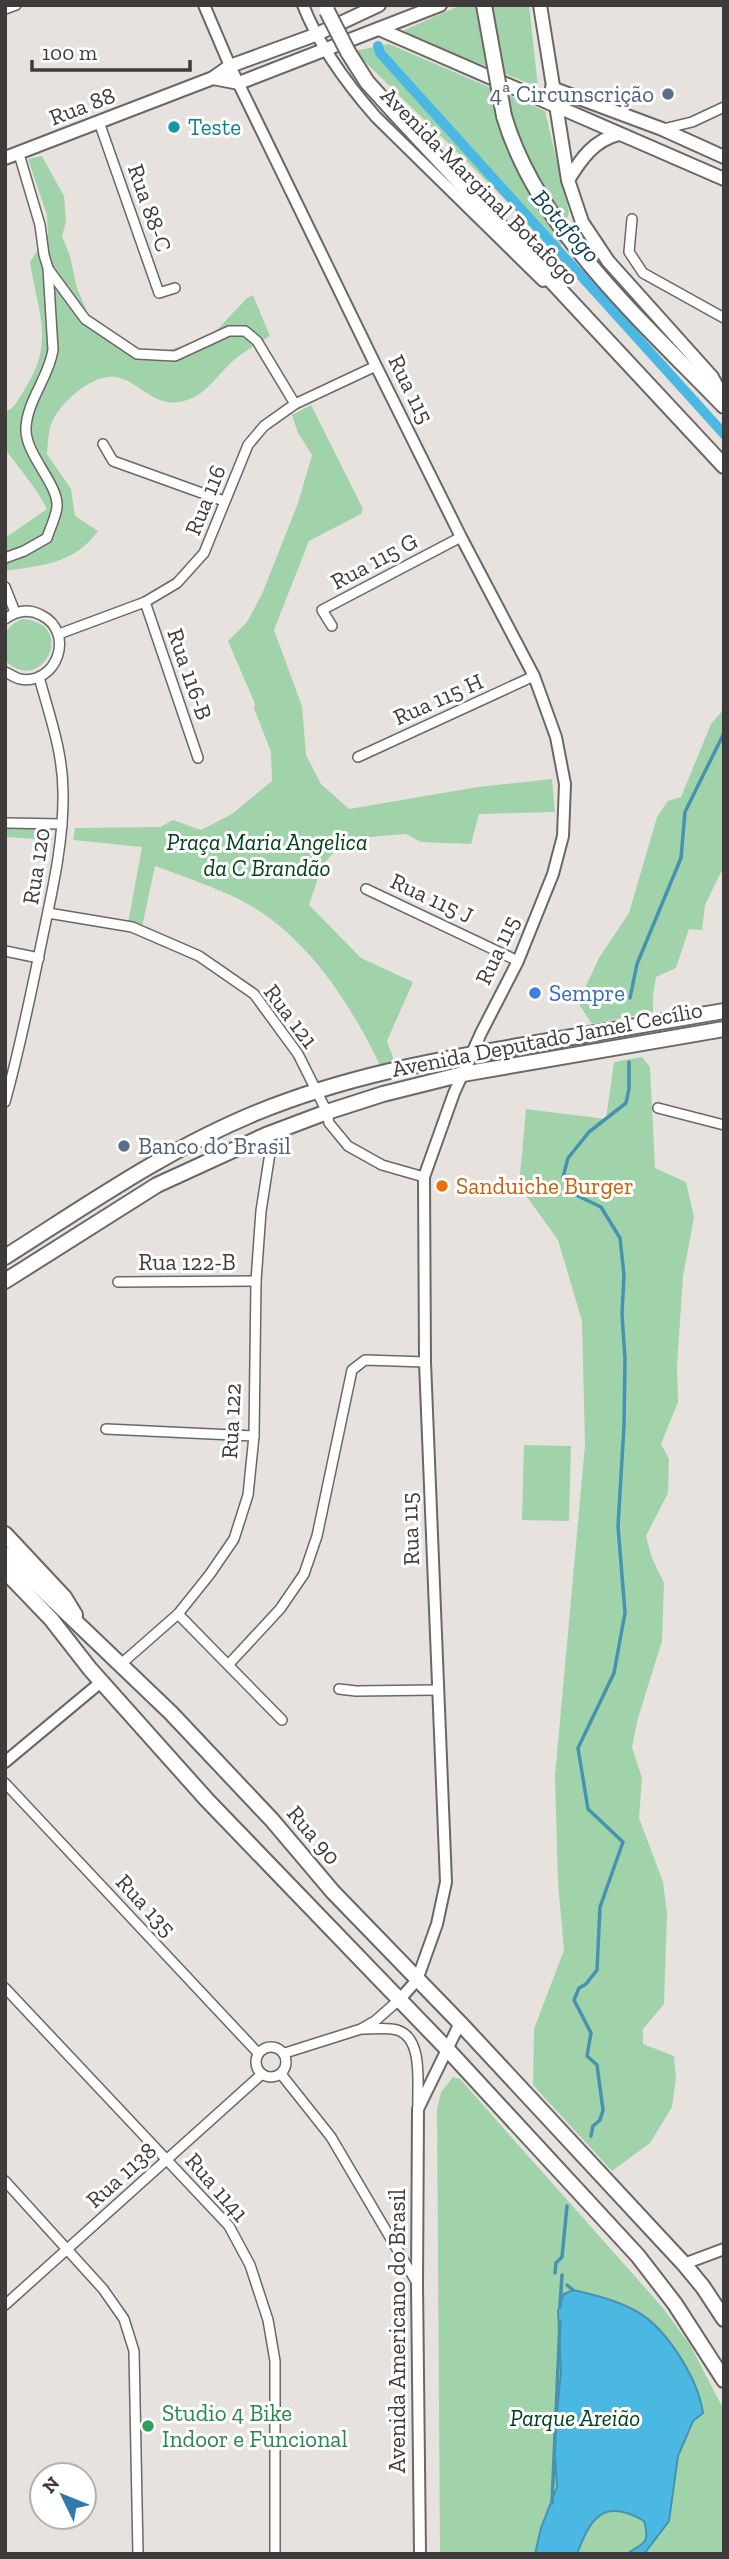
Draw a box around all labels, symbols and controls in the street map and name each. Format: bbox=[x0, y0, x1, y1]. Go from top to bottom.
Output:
scale bar bbox=[32, 28, 189, 72]
text: 100 m bbox=[42, 40, 97, 65]
place label: 4ª Circunscrição bbox=[490, 80, 654, 108]
street label: Rua 88 bbox=[45, 81, 119, 131]
street label: Avenida Marginal Botafogo bbox=[375, 81, 585, 291]
marker: 4ª Circunscrição bbox=[660, 86, 676, 102]
place label: Teste bbox=[188, 113, 241, 141]
marker: Teste bbox=[166, 119, 182, 135]
street label: Rua 88-C bbox=[122, 160, 178, 256]
water label: Botafogo bbox=[526, 184, 606, 268]
street label: Rua 115 bbox=[382, 350, 440, 428]
street label: Rua 116 bbox=[178, 461, 232, 539]
street label: Rua 115 G bbox=[326, 527, 422, 595]
street label: Rua 116-B bbox=[161, 625, 219, 723]
street label: Rua 115 H bbox=[389, 667, 487, 731]
street label: Rua 120 bbox=[16, 826, 56, 906]
park label: Praça Maria Angelica da C Brandão bbox=[166, 828, 368, 882]
street label: Rua 115 J bbox=[386, 867, 478, 929]
street label: Rua 115 bbox=[469, 911, 525, 989]
street label: Rua 121 bbox=[258, 978, 324, 1054]
place label: Sempre bbox=[549, 979, 625, 1007]
marker: Sempre bbox=[527, 985, 543, 1001]
street label: Avenida Deputado Jamel Cecílio bbox=[389, 995, 705, 1083]
place label: Banco do Brasil bbox=[138, 1132, 291, 1160]
marker: Banco do Brasil bbox=[116, 1138, 132, 1154]
place label: Sanduiche Burger bbox=[456, 1172, 634, 1200]
marker: Sanduiche Burger bbox=[434, 1178, 450, 1194]
street label: Rua 122-B bbox=[138, 1248, 236, 1276]
street label: Rua 122 bbox=[215, 1382, 247, 1460]
street label: Rua 115 bbox=[395, 1492, 425, 1566]
street label: Rua 90 bbox=[281, 1800, 347, 1870]
street label: Rua 135 bbox=[110, 1868, 182, 1942]
street label: Rua 1138 bbox=[80, 2136, 162, 2214]
street label: Rua 1141 bbox=[179, 2147, 255, 2227]
street label: Avenida Americano do Brasil bbox=[383, 2189, 411, 2473]
place label: Studio 4 Bike Indoor e Funcional bbox=[162, 2399, 348, 2453]
park label: Parque Areião bbox=[510, 2404, 640, 2432]
marker: Studio 4 Bike Indoor e Funcional bbox=[140, 2418, 156, 2434]
north arrow bbox=[28, 2461, 98, 2531]
text: N bbox=[38, 2472, 64, 2498]

